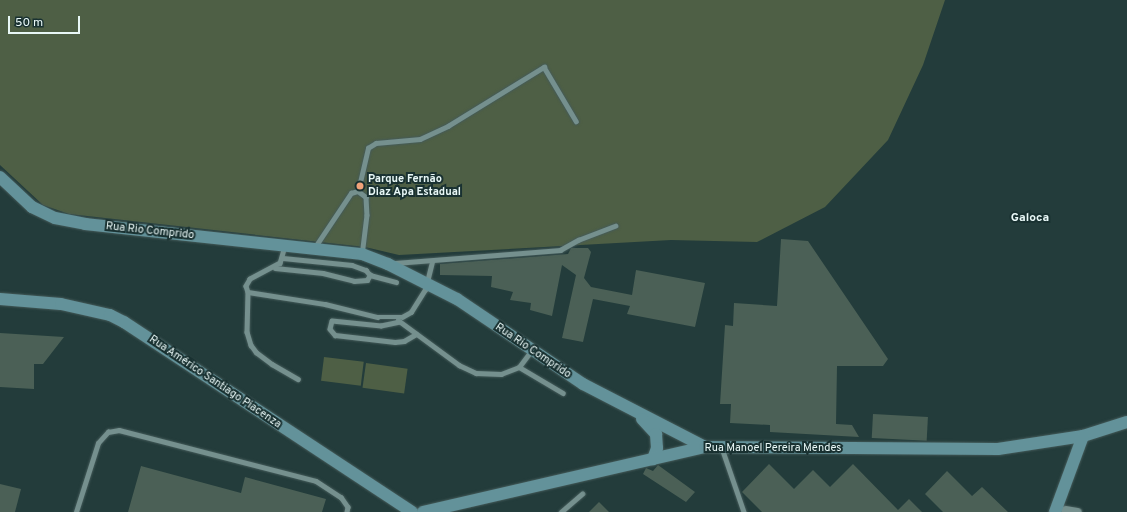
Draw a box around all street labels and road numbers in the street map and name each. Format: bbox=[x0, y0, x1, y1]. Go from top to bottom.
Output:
street label: Rua Rio Comprido bbox=[105, 220, 195, 242]
street label: Rua Rio Comprido bbox=[492, 321, 574, 381]
street label: Rua Américo Santiago Piacenza bbox=[146, 333, 284, 431]
street label: Rua Manoel Pereira Mendes bbox=[705, 441, 841, 455]

